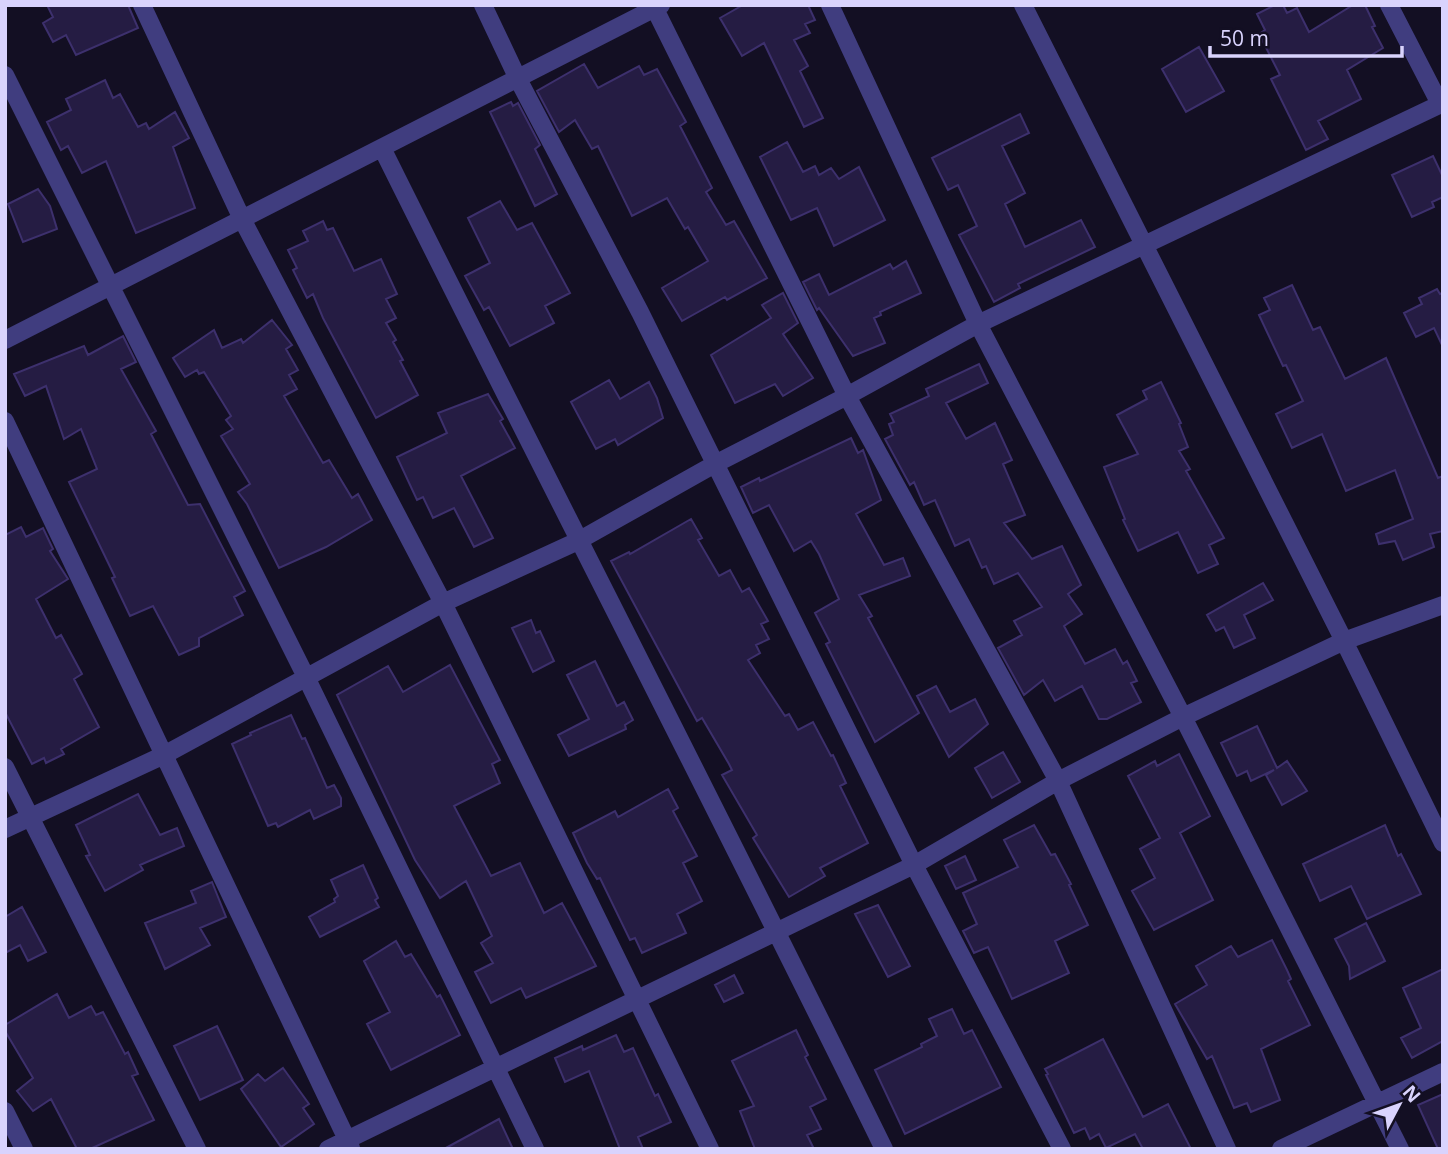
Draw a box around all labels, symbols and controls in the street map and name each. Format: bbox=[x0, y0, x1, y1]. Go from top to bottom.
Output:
scale bar bbox=[1210, 14, 1402, 58]
text: 50 m bbox=[1220, 24, 1269, 52]
north arrow bbox=[1364, 1070, 1434, 1140]
text: N bbox=[1397, 1079, 1427, 1108]

